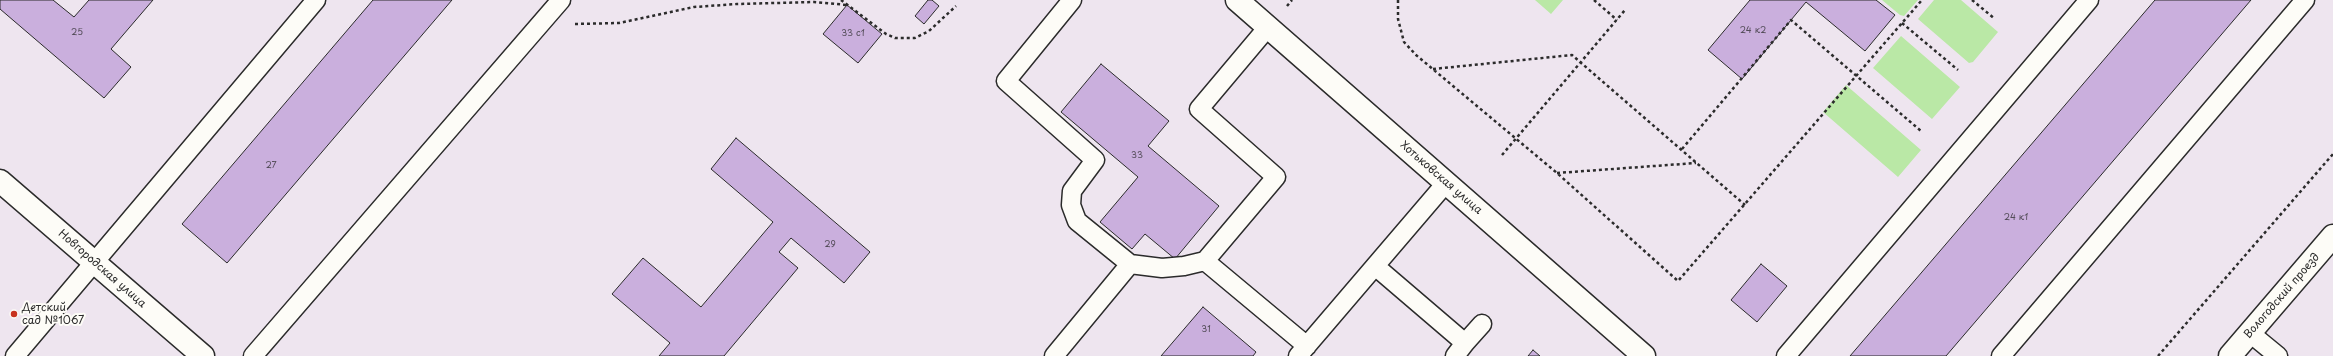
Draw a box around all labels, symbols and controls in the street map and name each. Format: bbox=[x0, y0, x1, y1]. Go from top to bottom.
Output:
house number: 24 к2 bbox=[1740, 26, 1766, 36]
house number: 25 bbox=[71, 28, 83, 38]
house number: 33 с1 bbox=[841, 29, 865, 39]
street label: Хотьковская улица bbox=[1397, 139, 1485, 217]
house number: 33 bbox=[1131, 151, 1143, 161]
house number: 27 bbox=[265, 161, 277, 171]
house number: 24 к1 bbox=[2004, 213, 2028, 223]
street label: Новгородская улица bbox=[55, 227, 149, 311]
house number: 29 bbox=[824, 240, 836, 250]
street label: Вологодский проезд bbox=[2241, 251, 2323, 341]
place label: Детский сад №1067 bbox=[22, 301, 84, 327]
marker: Детский сад №1067 bbox=[9, 309, 19, 319]
house number: 31 bbox=[1201, 325, 1211, 335]

